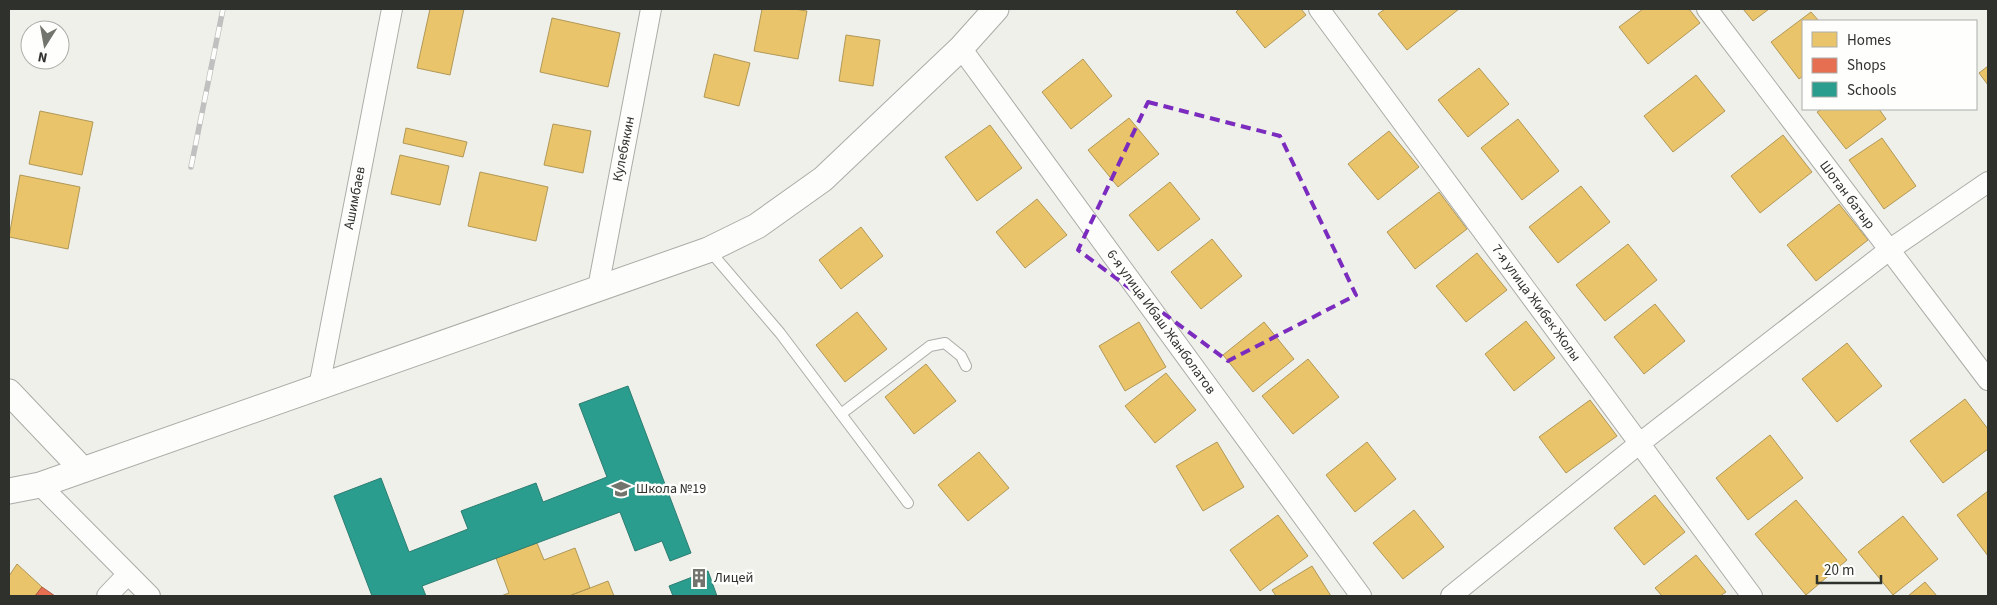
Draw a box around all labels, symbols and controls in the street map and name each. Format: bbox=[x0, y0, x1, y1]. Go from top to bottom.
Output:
north arrow bbox=[20, 20, 70, 70]
legend bbox=[1802, 20, 1977, 110]
text: Homes bbox=[1847, 30, 1891, 51]
text: N bbox=[36, 46, 49, 67]
text: Shops bbox=[1847, 55, 1886, 76]
text: Schools bbox=[1847, 80, 1896, 101]
street label: Кулебякин bbox=[608, 115, 640, 183]
street label: Шотан батыр bbox=[1814, 156, 1880, 234]
street label: Ашимбаев bbox=[339, 165, 371, 231]
street label: 7-я улица Жибек Жолы bbox=[1487, 240, 1585, 366]
street label: 6-я улица Ибаш Жанболатов bbox=[1102, 245, 1220, 399]
school or university icon: Школа №19 bbox=[610, 478, 632, 500]
place label: Школа №19 bbox=[636, 479, 706, 499]
scale bar bbox=[1817, 552, 1881, 584]
text: 20 m bbox=[1824, 560, 1854, 581]
building icon: Лицей bbox=[688, 567, 710, 589]
place label: Лицей bbox=[714, 568, 753, 588]

